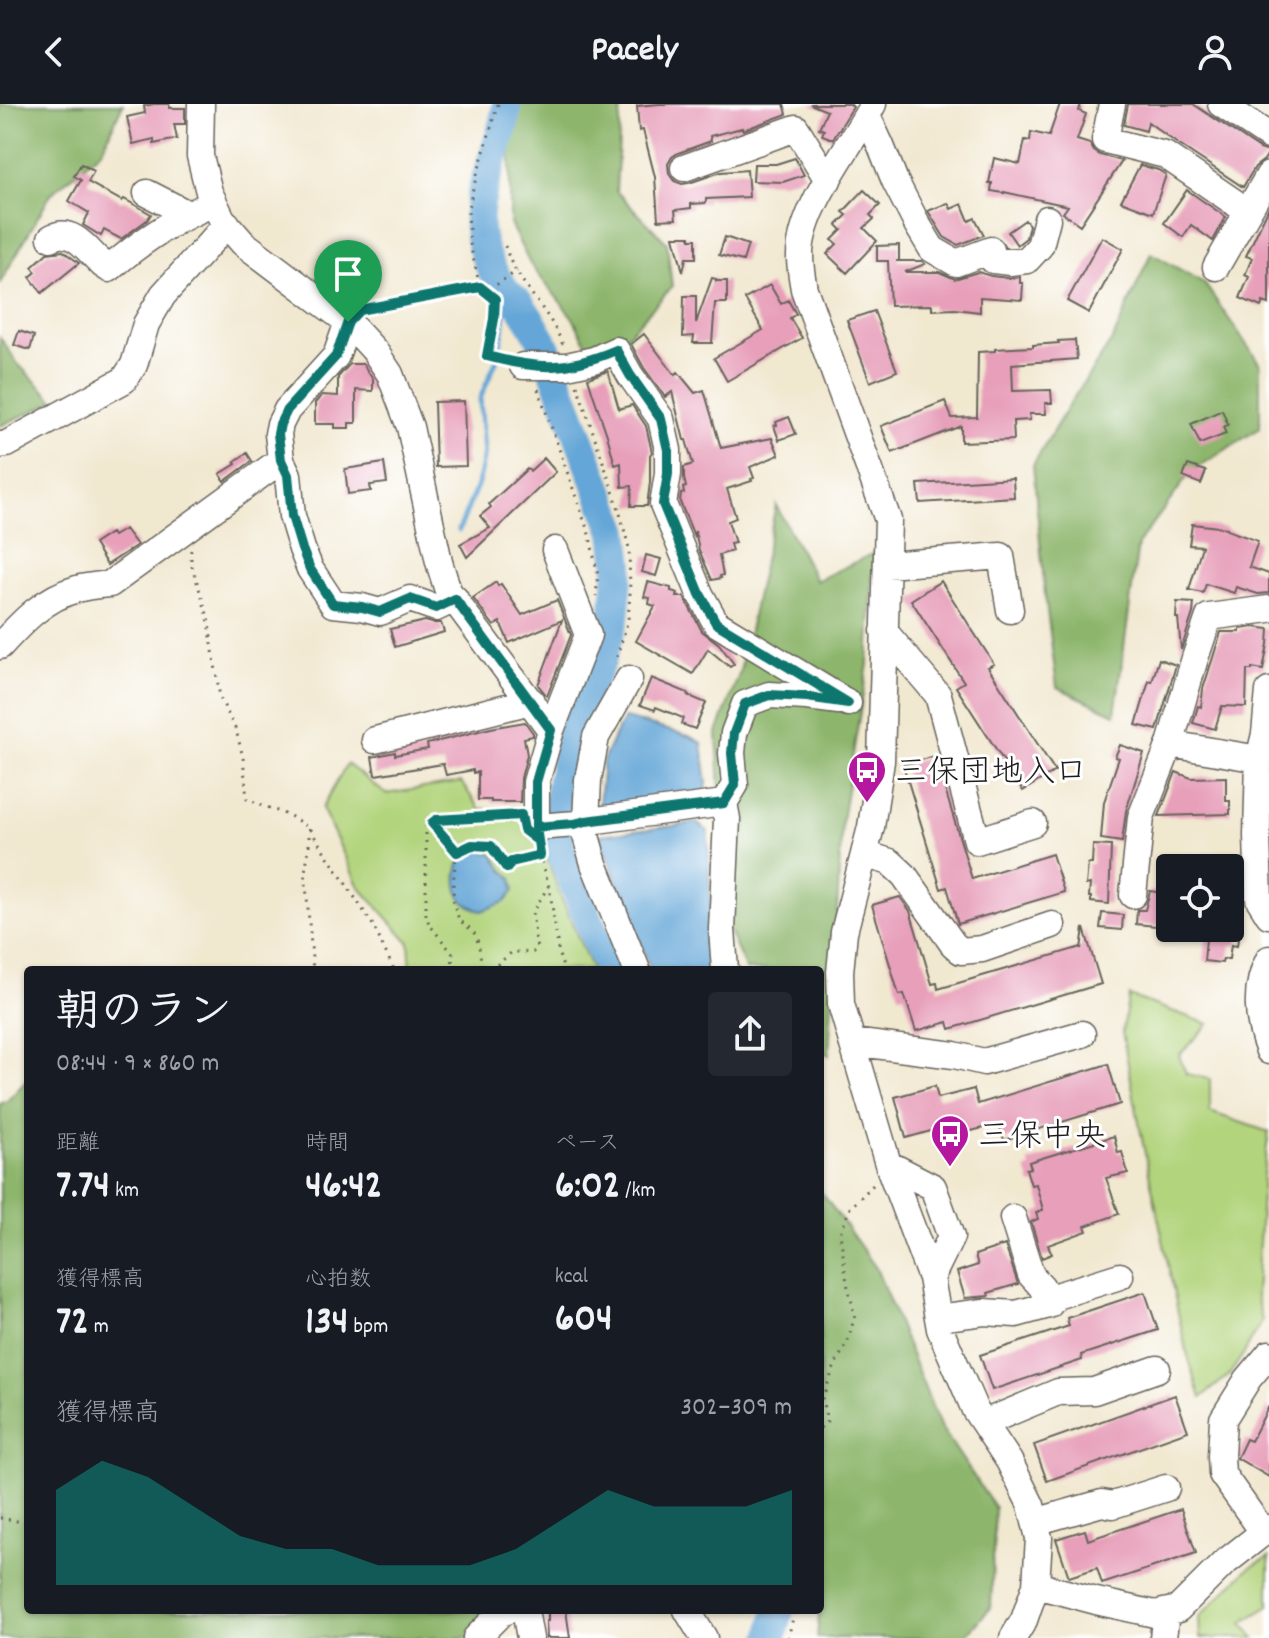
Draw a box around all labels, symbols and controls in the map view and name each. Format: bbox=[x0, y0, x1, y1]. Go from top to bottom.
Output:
text: Pacely bbox=[591, 26, 678, 78]
icon: back bbox=[32, 30, 76, 74]
icon: person bbox=[1193, 30, 1237, 74]
pin bbox=[314, 240, 382, 322]
icon: arrive bbox=[326, 252, 370, 296]
bus stop icon: 三保団地入口 bbox=[846, 749, 888, 804]
place label: 三保団地入口 bbox=[895, 752, 1087, 798]
map controls bbox=[1156, 854, 1244, 942]
button: locate bbox=[1156, 854, 1244, 942]
text: 朝のラン bbox=[56, 984, 232, 1047]
button: share bbox=[708, 992, 792, 1076]
text: 08:44 · 9 × 860 m bbox=[56, 1046, 219, 1083]
bus stop icon: 三保中央 bbox=[929, 1113, 971, 1168]
place label: 三保中央 bbox=[978, 1116, 1106, 1162]
text: 距離 bbox=[56, 1129, 100, 1160]
text: 時間 bbox=[305, 1129, 349, 1160]
text: ペース bbox=[555, 1129, 619, 1160]
text: 7.74 bbox=[56, 1160, 110, 1217]
text: 46:42 bbox=[305, 1160, 382, 1217]
text: 6:02 bbox=[555, 1160, 620, 1217]
text: km bbox=[110, 1176, 139, 1207]
text: /km bbox=[620, 1176, 656, 1207]
text: kcal bbox=[555, 1262, 588, 1293]
text: 獲得標高 bbox=[56, 1265, 144, 1296]
text: 心拍数 bbox=[305, 1265, 371, 1296]
text: 604 bbox=[555, 1293, 613, 1350]
text: 72 bbox=[56, 1296, 89, 1353]
text: 134 bbox=[305, 1296, 348, 1353]
text: m bbox=[89, 1312, 109, 1343]
text: bpm bbox=[348, 1312, 388, 1343]
text: 302–309 m bbox=[681, 1390, 792, 1427]
text: 獲得標高 bbox=[56, 1396, 160, 1433]

